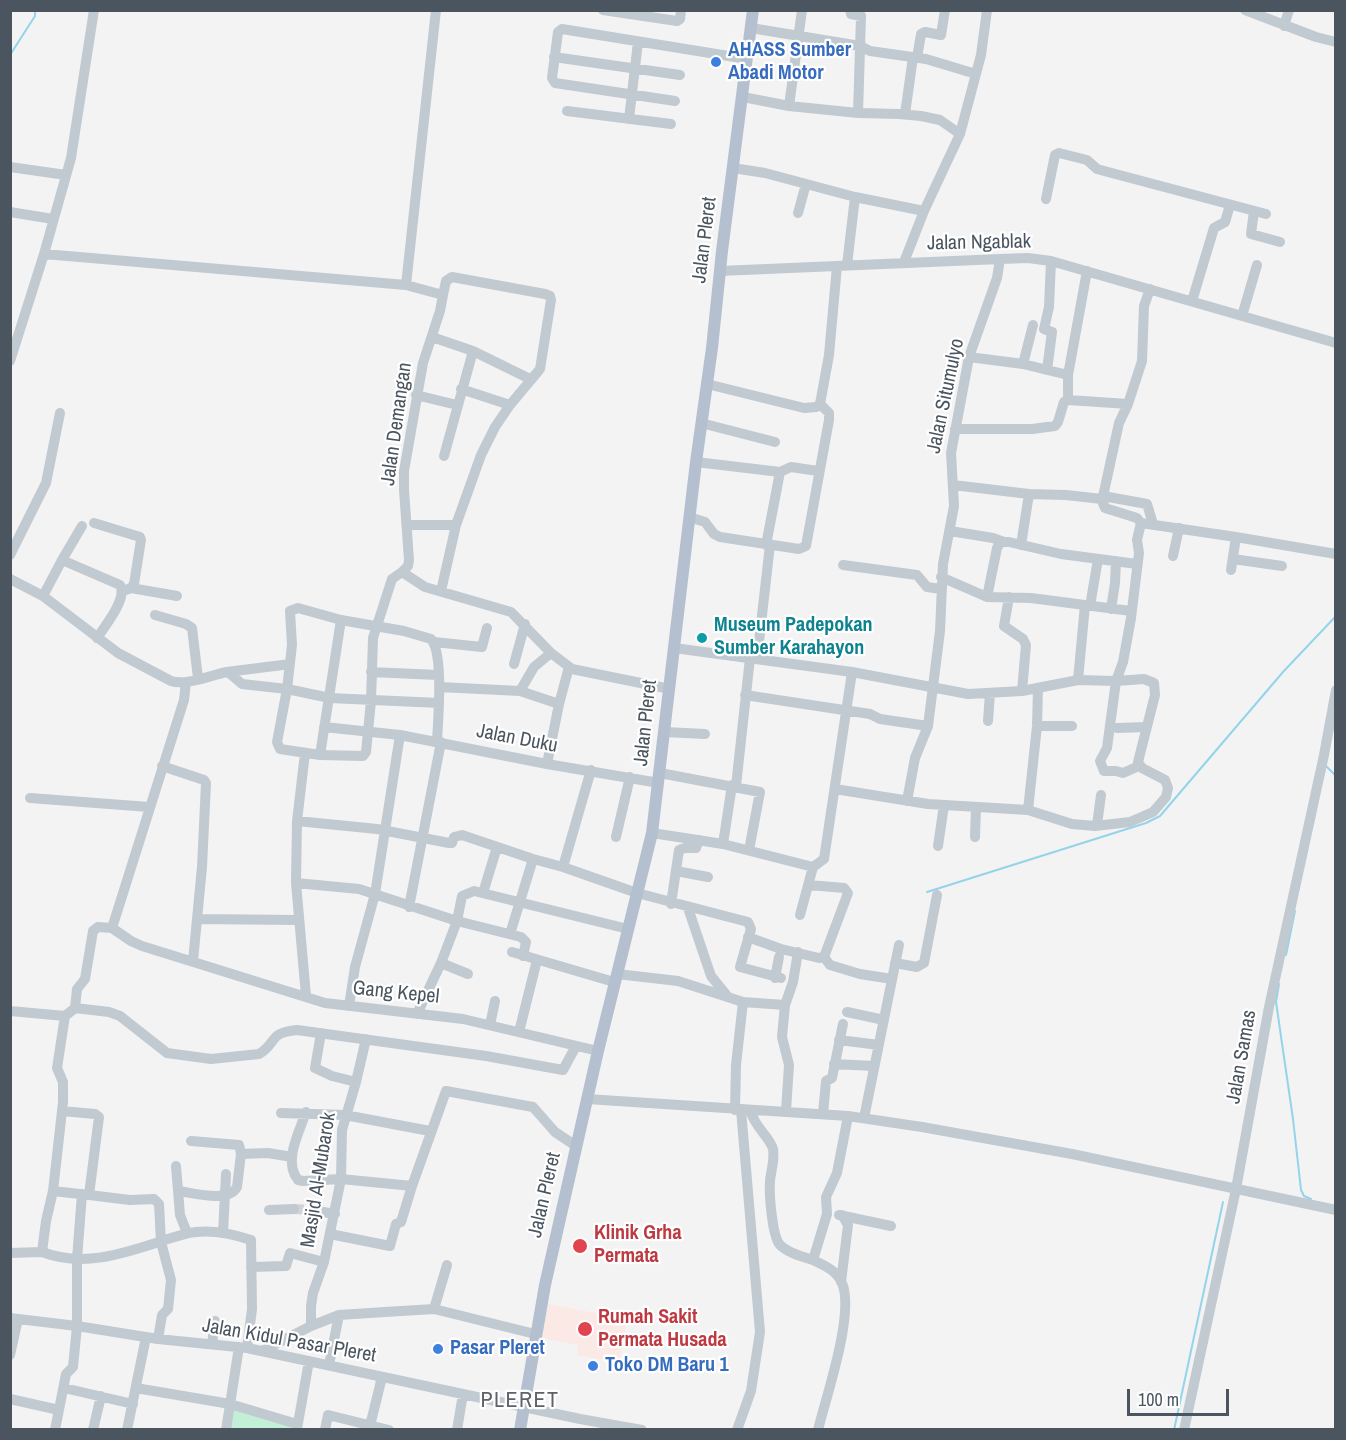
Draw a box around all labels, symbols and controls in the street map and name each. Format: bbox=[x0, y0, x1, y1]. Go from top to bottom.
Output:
place label: AHASS Sumber Abadi Motor bbox=[728, 39, 851, 86]
marker: AHASS Sumber Abadi Motor bbox=[709, 55, 723, 69]
street label: Jalan Pleret bbox=[688, 196, 722, 284]
street label: Jalan Ngablak bbox=[927, 230, 1031, 256]
street label: Jalan Situmulyo bbox=[922, 336, 970, 456]
street label: Jalan Demangan bbox=[376, 361, 418, 487]
place label: Museum Padepokan Sumber Karahayon bbox=[714, 614, 873, 661]
marker: Museum Padepokan Sumber Karahayon bbox=[695, 631, 709, 645]
street label: Jalan Pleret bbox=[630, 679, 662, 767]
street label: Jalan Duku bbox=[474, 719, 560, 759]
street label: Gang Kepel bbox=[352, 977, 440, 1009]
street label: Jalan Samas bbox=[1222, 1008, 1262, 1106]
street label: Masjid Al-Mubarok bbox=[296, 1111, 342, 1249]
street label: Jalan Pleret bbox=[524, 1150, 566, 1240]
place label: Klinik Grha Permata bbox=[594, 1222, 681, 1269]
marker: Klinik Grha Permata bbox=[571, 1237, 589, 1255]
place label: Rumah Sakit Permata Husada bbox=[598, 1306, 727, 1353]
street label: Jalan Kidul Pasar Pleret bbox=[200, 1314, 378, 1368]
marker: Rumah Sakit Permata Husada bbox=[576, 1320, 594, 1338]
place label: Pasar Pleret bbox=[450, 1337, 545, 1361]
marker: Pasar Pleret bbox=[431, 1342, 445, 1356]
place label: Toko DM Baru 1 bbox=[605, 1354, 729, 1378]
marker: Toko DM Baru 1 bbox=[586, 1359, 600, 1373]
scale bar bbox=[1130, 1377, 1232, 1415]
text: 100 m bbox=[1138, 1387, 1179, 1412]
district label: PLERET bbox=[480, 1388, 560, 1414]

